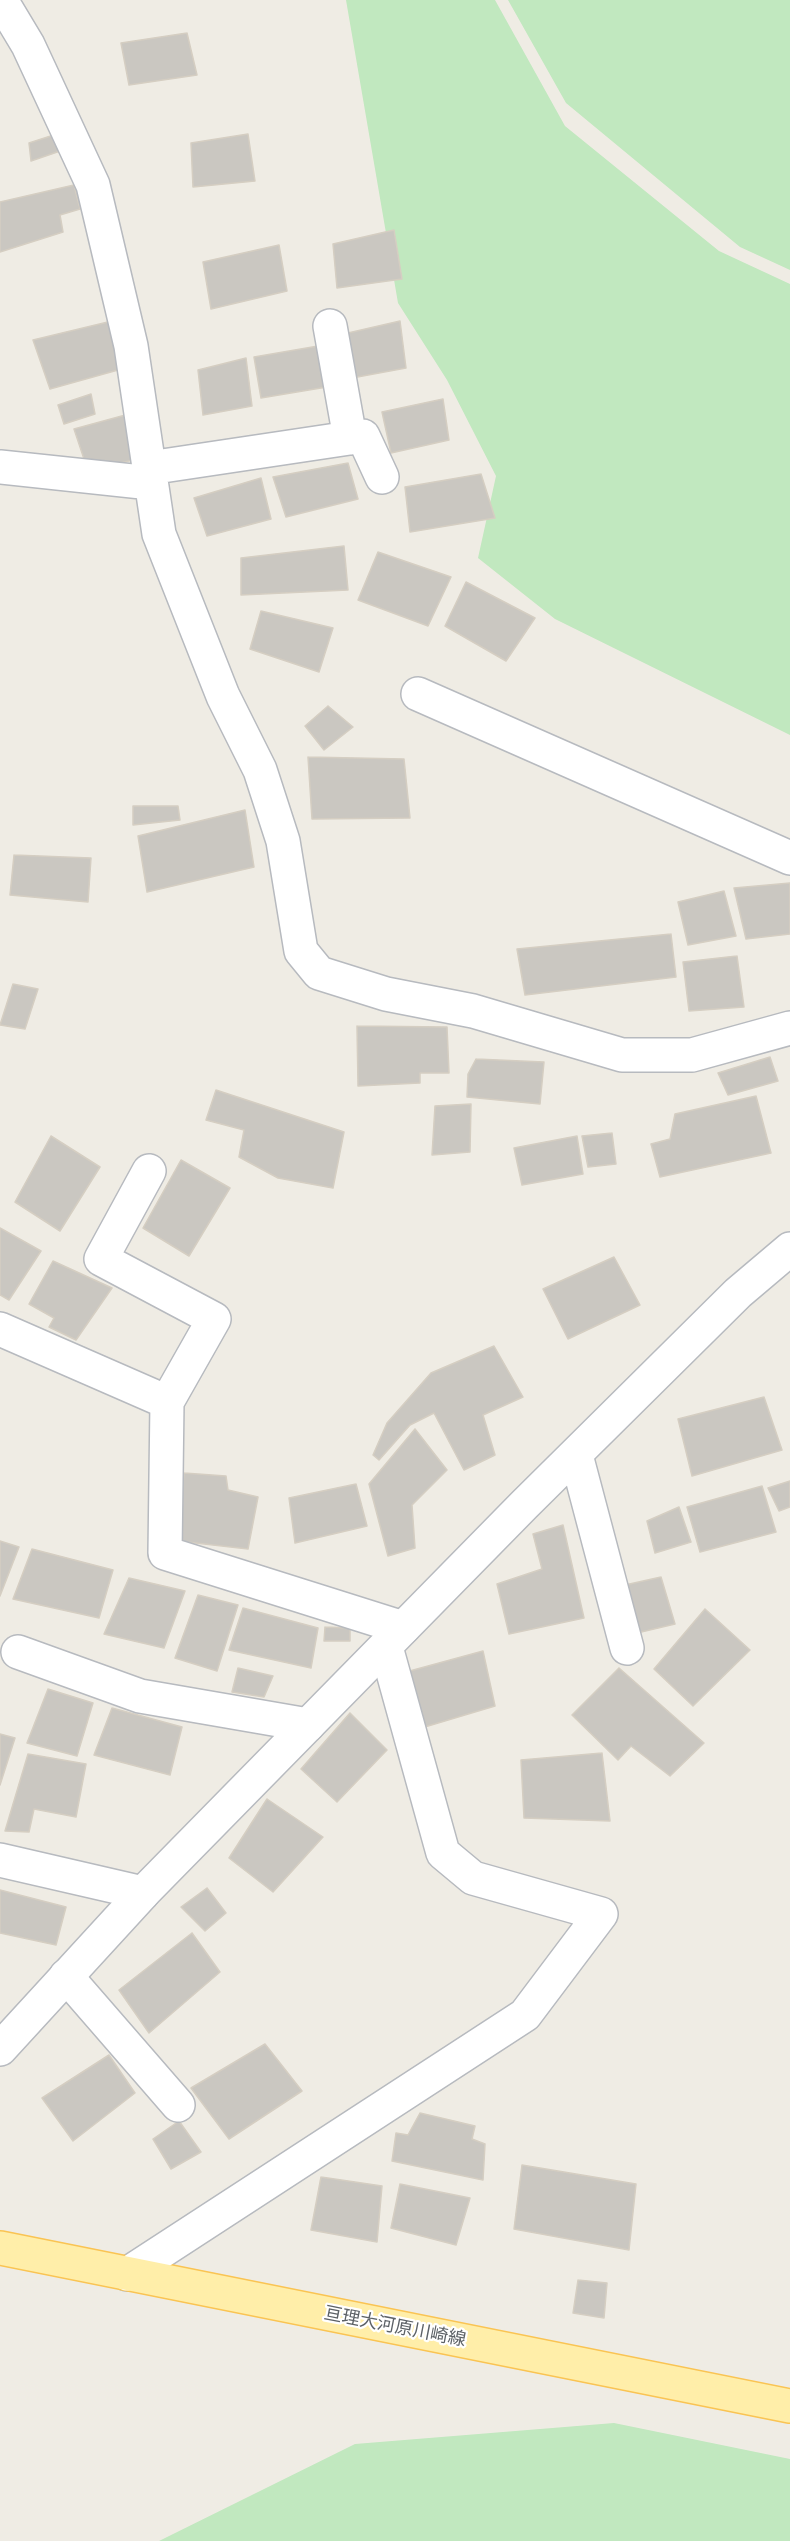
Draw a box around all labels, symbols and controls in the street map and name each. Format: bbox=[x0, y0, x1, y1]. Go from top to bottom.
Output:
street label: 亘理大河原川崎線 bbox=[322, 2303, 468, 2351]

